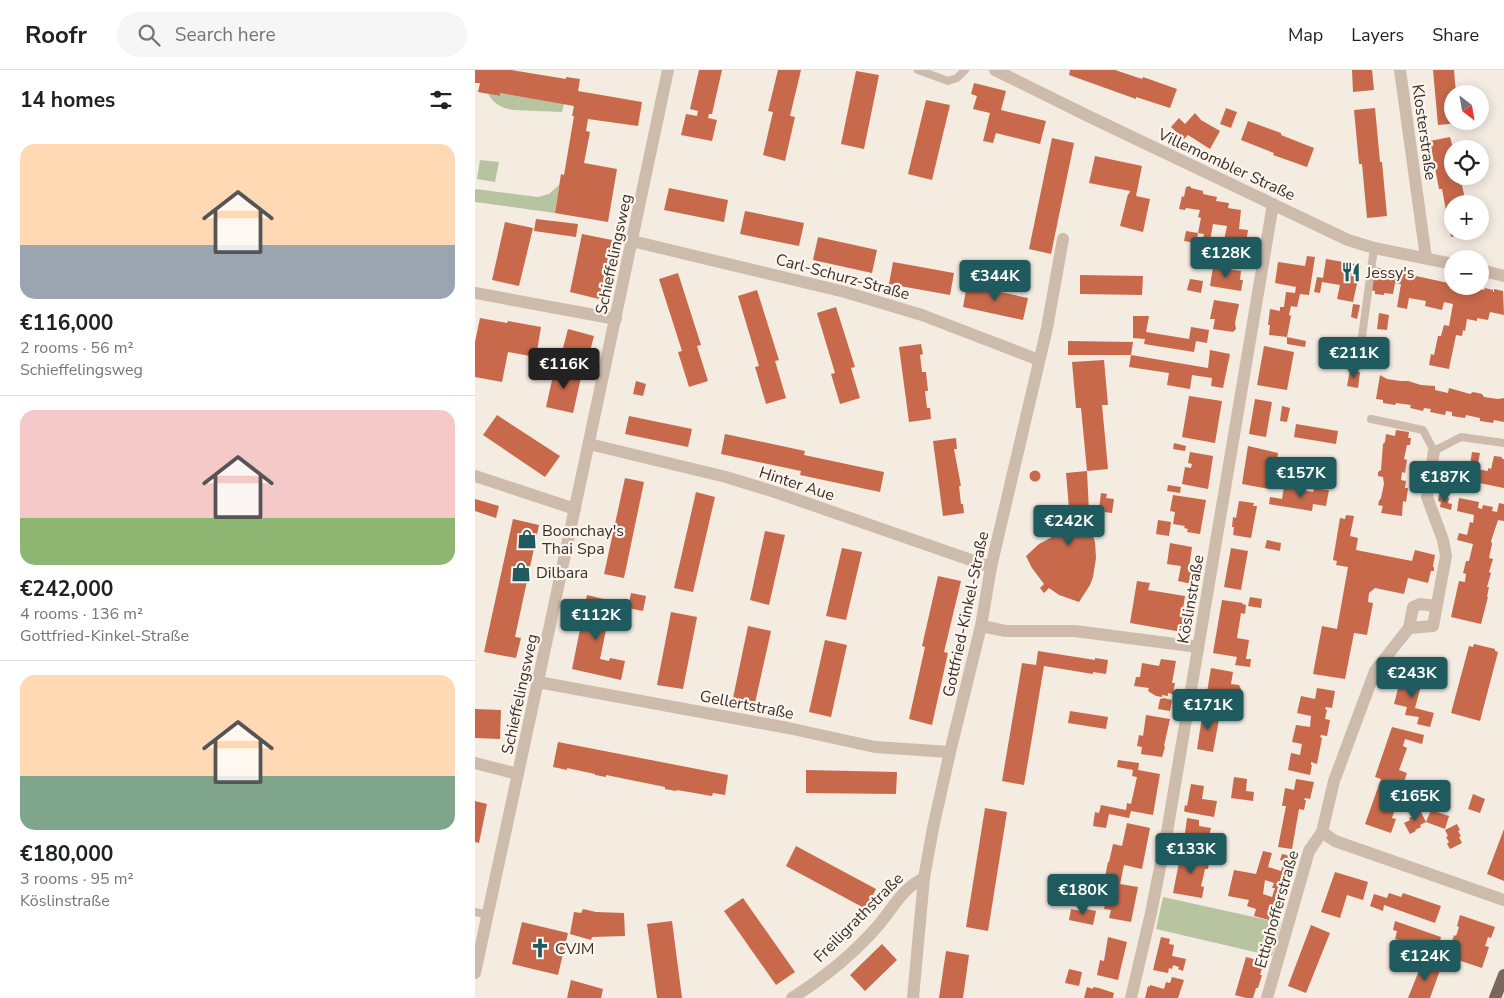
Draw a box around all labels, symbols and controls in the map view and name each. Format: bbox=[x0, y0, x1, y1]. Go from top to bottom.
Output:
search box bbox=[117, 12, 467, 57]
text: Roofr bbox=[25, 19, 87, 51]
icon: search bbox=[135, 21, 163, 49]
text: Search here bbox=[175, 22, 276, 48]
text: Map bbox=[1288, 23, 1323, 47]
text: Layers bbox=[1351, 23, 1404, 47]
text: Share bbox=[1432, 23, 1479, 47]
street label: Klosterstraße bbox=[1406, 83, 1442, 181]
north arrow bbox=[1444, 85, 1489, 130]
map controls bbox=[1444, 85, 1489, 295]
text: 14 homes bbox=[20, 86, 115, 114]
icon: filters bbox=[427, 86, 455, 114]
street label: Villemombler Straße bbox=[1153, 123, 1299, 206]
button: locate bbox=[1444, 140, 1489, 185]
icon: home bbox=[193, 177, 283, 267]
street label: Schieffelingsweg bbox=[590, 192, 638, 317]
button: + bbox=[1444, 195, 1489, 240]
pin: €128K bbox=[1191, 236, 1261, 279]
text: €128K bbox=[1201, 242, 1251, 264]
street label: Carl-Schurz-Straße bbox=[773, 248, 912, 305]
button: − bbox=[1444, 250, 1489, 295]
pin: €344K bbox=[960, 260, 1030, 302]
restaurant icon: Jessy's bbox=[1340, 261, 1362, 283]
place label: Jessy's bbox=[1365, 262, 1414, 284]
text: €344K bbox=[970, 265, 1020, 287]
text: €116,000 bbox=[20, 309, 113, 337]
pin: €211K bbox=[1319, 336, 1389, 379]
text: 2 rooms · 56 m² bbox=[20, 337, 133, 359]
text: €211K bbox=[1329, 342, 1379, 364]
pin: €116K bbox=[529, 348, 599, 390]
text: €116K bbox=[539, 353, 589, 375]
text: Schieffelingsweg bbox=[20, 359, 143, 381]
icon: home bbox=[193, 442, 283, 532]
pin: €157K bbox=[1266, 456, 1336, 499]
pin: €187K bbox=[1410, 460, 1480, 503]
street label: Hinter Aue bbox=[756, 461, 837, 506]
text: €157K bbox=[1276, 462, 1326, 484]
text: €187K bbox=[1420, 466, 1470, 488]
pin: €242K bbox=[1034, 504, 1104, 547]
text: €242K bbox=[1044, 510, 1094, 532]
place label: Boonchay's Thai Spa bbox=[542, 520, 624, 560]
shop icon: Boonchay's Thai Spa bbox=[516, 528, 538, 550]
street label: Gottfried-Kinkel-Straße bbox=[938, 529, 994, 699]
street label: Köslinstraße bbox=[1172, 553, 1210, 645]
shop icon: Dilbara bbox=[510, 561, 532, 583]
place label: Dilbara bbox=[536, 562, 588, 584]
text: €242,000 bbox=[20, 575, 113, 603]
pin: €112K bbox=[561, 598, 631, 641]
text: 4 rooms · 136 m² bbox=[20, 603, 143, 625]
text: €112K bbox=[571, 604, 621, 626]
text: Gottfried-Kinkel-Straße bbox=[20, 625, 189, 647]
street label: Schieffelingsweg bbox=[496, 632, 544, 757]
pin: €243K bbox=[1377, 656, 1447, 699]
text: €243K bbox=[1387, 662, 1437, 684]
street label: Gellertstraße bbox=[698, 685, 796, 725]
pin: €171K bbox=[1173, 688, 1243, 731]
text: €171K bbox=[1183, 694, 1233, 716]
icon: home bbox=[193, 707, 283, 797]
pin: €165K bbox=[1380, 780, 1450, 822]
text: €165K bbox=[1390, 785, 1440, 807]
pin: €133K bbox=[1156, 832, 1226, 875]
text: €133K bbox=[1166, 838, 1216, 860]
text: €180,000 bbox=[20, 840, 113, 868]
street label: Ettighofferstraße bbox=[1250, 848, 1304, 971]
text: 3 rooms · 95 m² bbox=[20, 868, 133, 890]
street label: Freiligrathstraße bbox=[809, 868, 908, 967]
pin: €180K bbox=[1048, 874, 1118, 916]
text: €180K bbox=[1058, 879, 1108, 901]
text: Köslinstraße bbox=[20, 890, 110, 912]
church icon: CVJM bbox=[529, 937, 551, 959]
place label: CVJM bbox=[555, 938, 595, 960]
pin: €124K bbox=[1390, 940, 1460, 982]
text: €124K bbox=[1400, 945, 1450, 967]

